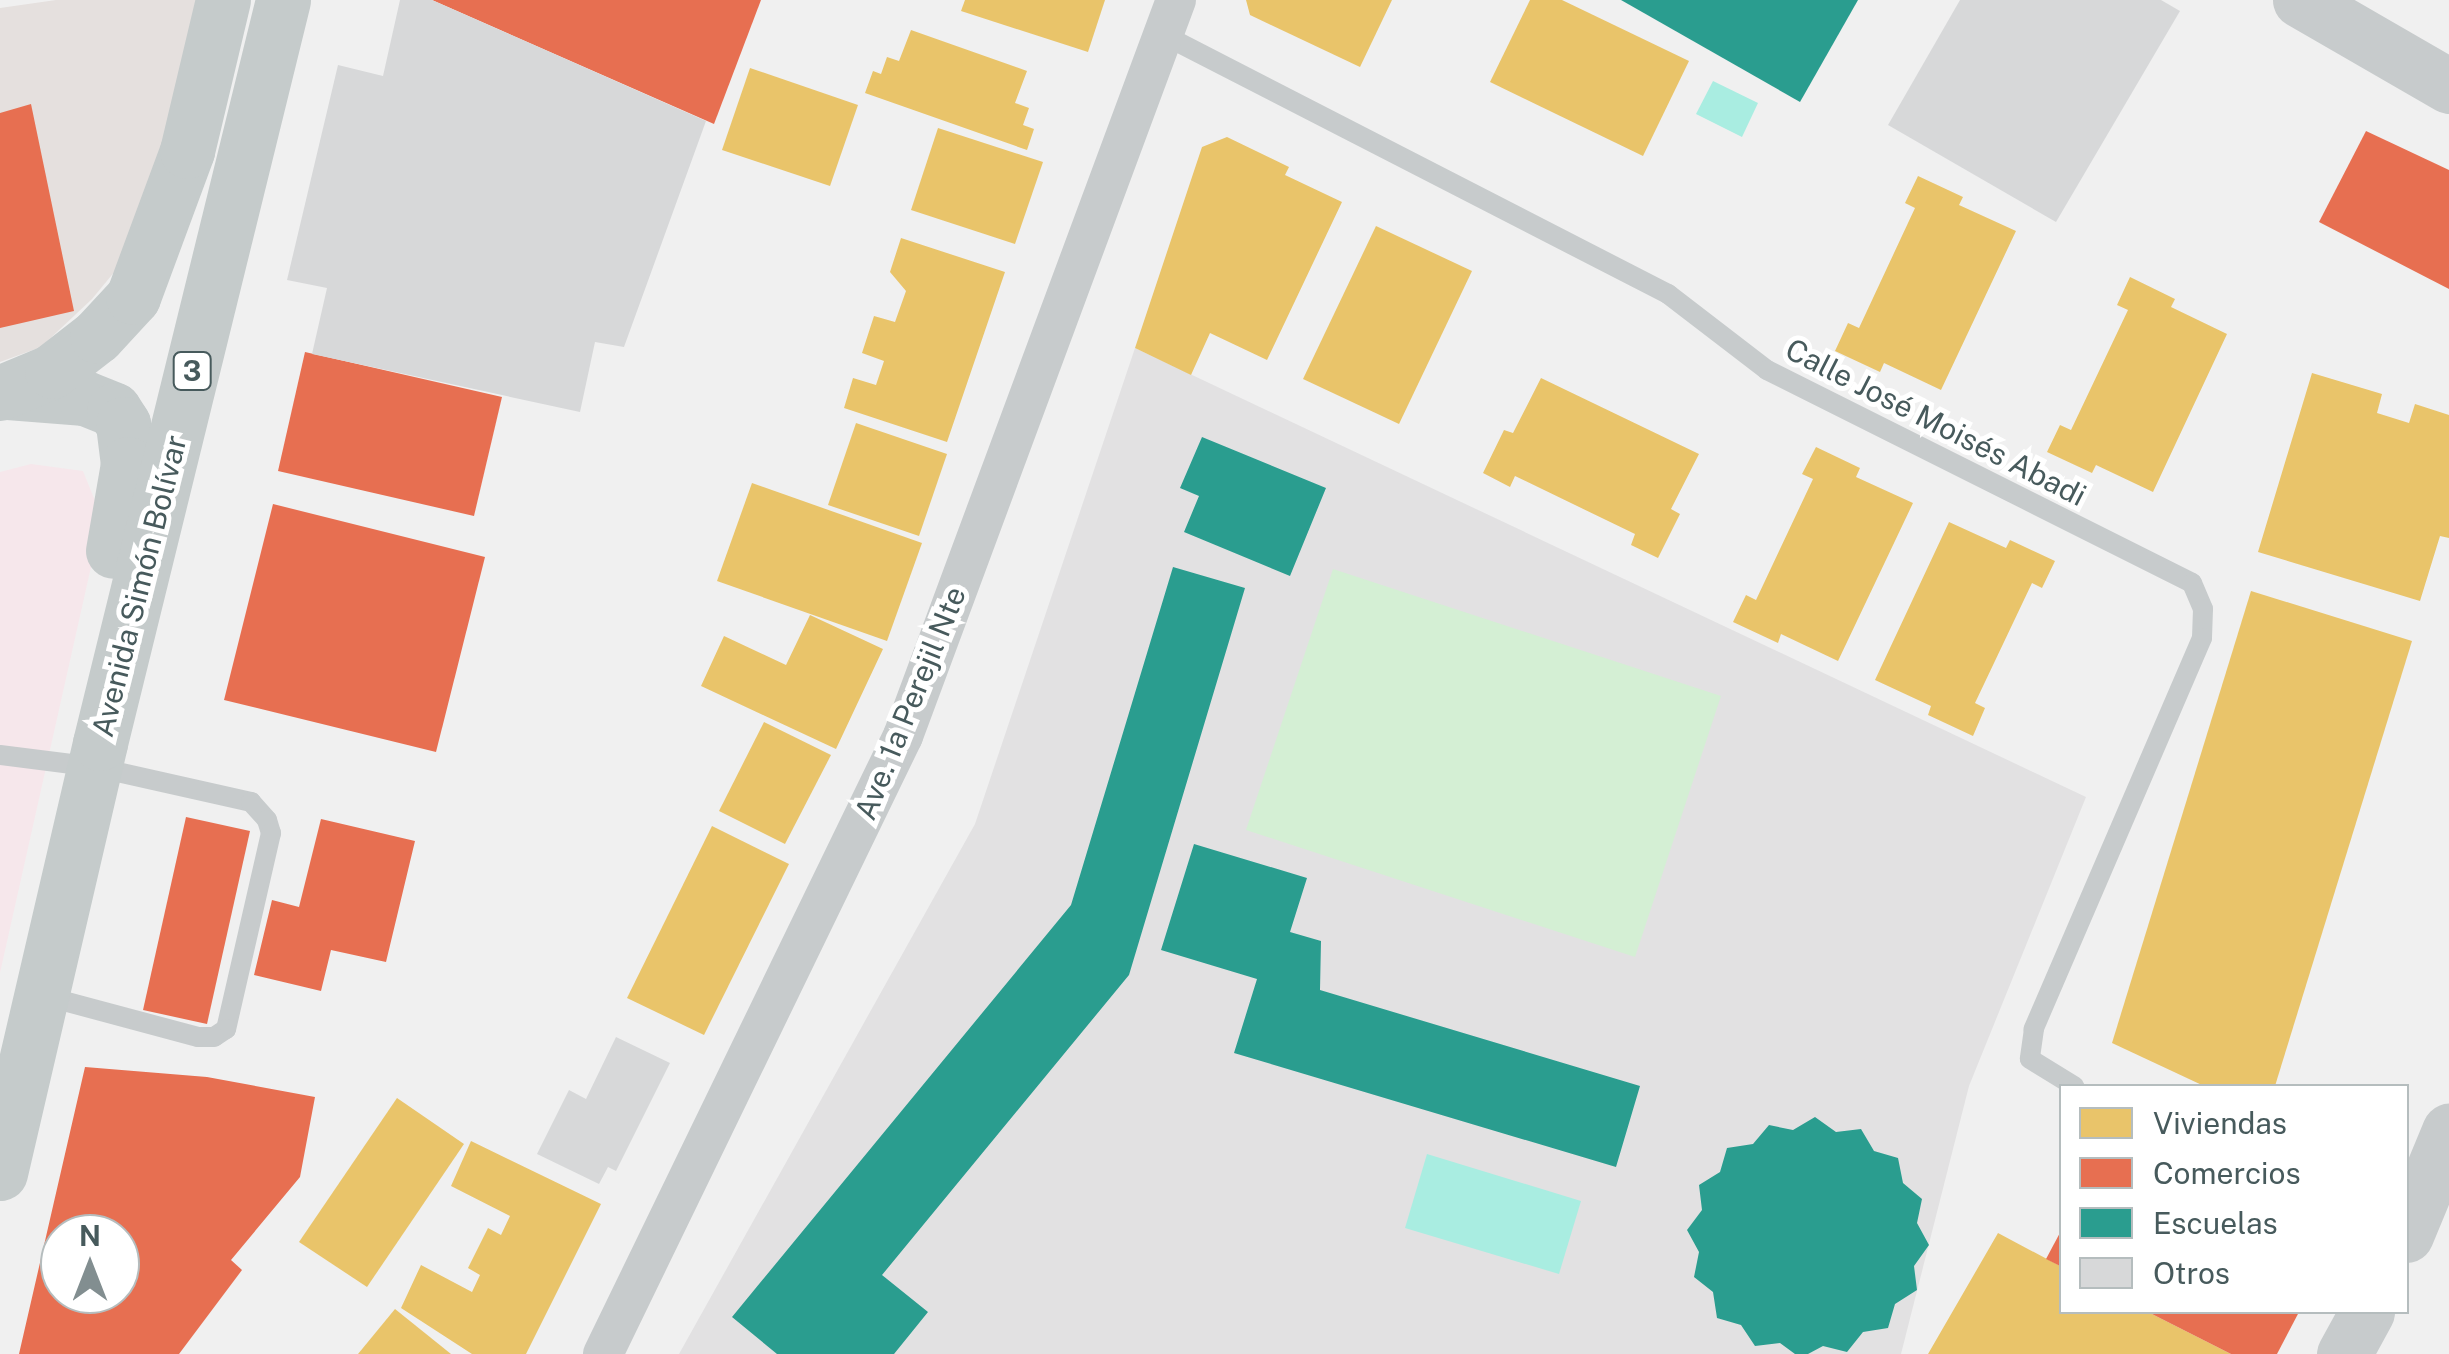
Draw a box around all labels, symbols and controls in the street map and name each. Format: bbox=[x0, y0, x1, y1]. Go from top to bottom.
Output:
street label: Calle José Moisés Abadi bbox=[1780, 330, 2092, 514]
road number: 3 bbox=[172, 348, 212, 394]
street label: Avenida Simón Bolívar bbox=[84, 431, 194, 741]
street label: Ave. 1a Perejil Nte bbox=[847, 581, 973, 825]
legend bbox=[2059, 1084, 2409, 1314]
text: Viviendas bbox=[2153, 1105, 2287, 1141]
text: Comercios bbox=[2153, 1155, 2301, 1191]
text: Escuelas bbox=[2153, 1205, 2278, 1241]
north arrow bbox=[40, 1214, 140, 1314]
text: N bbox=[79, 1219, 101, 1252]
text: Otros bbox=[2153, 1255, 2230, 1291]

